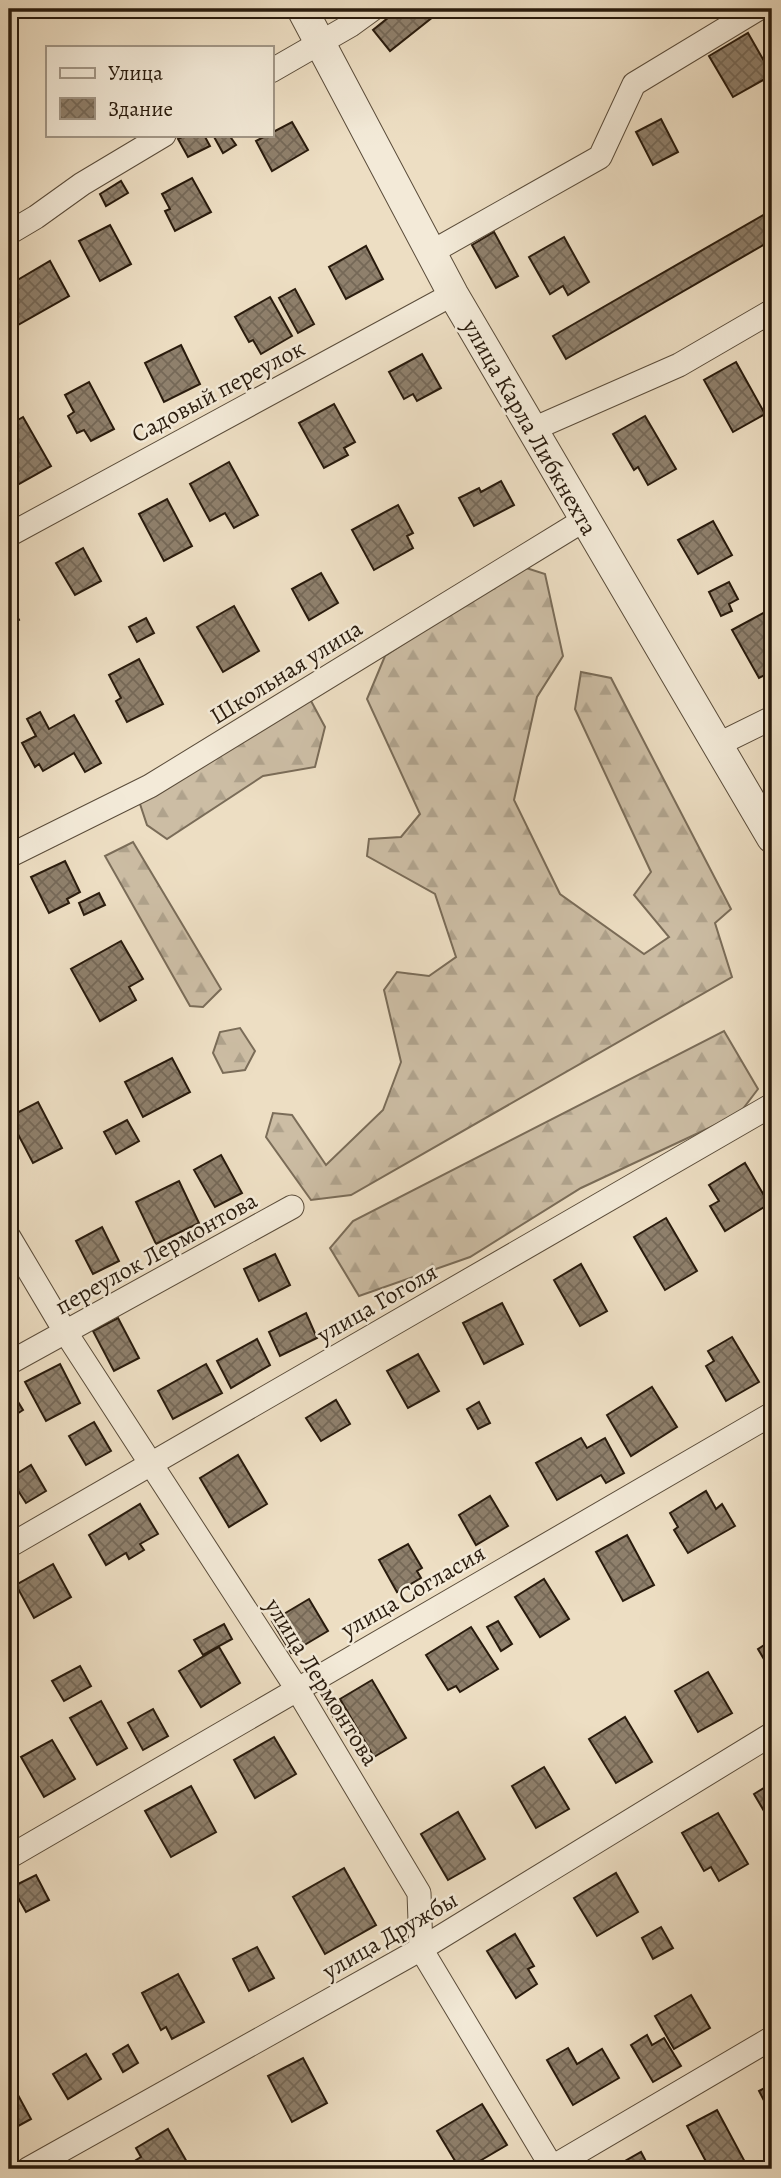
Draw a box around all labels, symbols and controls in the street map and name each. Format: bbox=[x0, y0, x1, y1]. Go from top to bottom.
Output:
legend bbox=[46, 46, 273, 136]
text: Улица bbox=[108, 59, 163, 87]
text: Здание bbox=[108, 95, 173, 123]
street label: улица Карла Либкнехта bbox=[454, 312, 605, 541]
street label: Садовый переулок bbox=[126, 332, 310, 450]
street label: Школьная улица bbox=[204, 612, 368, 732]
street label: переулок Лермонтова bbox=[49, 1184, 263, 1322]
street label: улица Гоголя bbox=[310, 1256, 443, 1351]
street label: улица Согласия bbox=[334, 1537, 491, 1646]
street label: улица Лермонтова bbox=[257, 1591, 386, 1772]
street label: улица Дружбы bbox=[316, 1883, 463, 1987]

